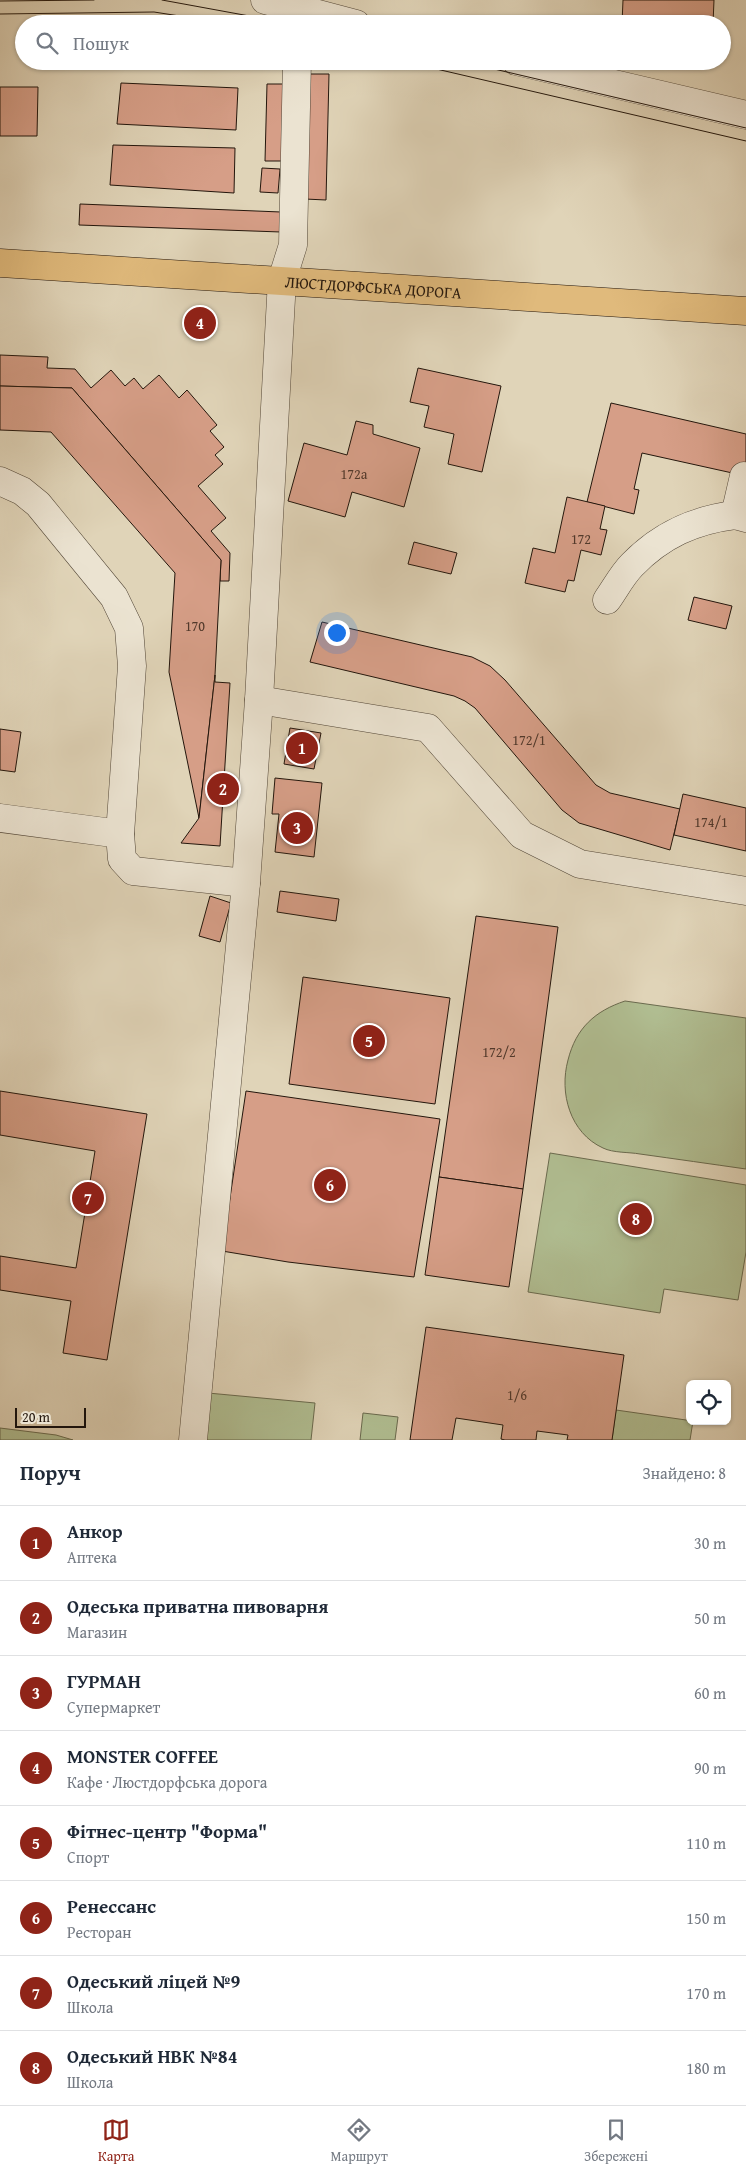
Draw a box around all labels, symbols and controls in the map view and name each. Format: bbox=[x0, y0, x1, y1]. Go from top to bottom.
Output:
search box bbox=[15, 15, 731, 70]
icon: search bbox=[33, 29, 61, 57]
text: Пошук bbox=[73, 29, 129, 57]
street label: ЛЮСТДОРФСЬКА ДОРОГА bbox=[284, 269, 463, 305]
pin: 4 bbox=[184, 304, 216, 342]
house number: 172а bbox=[341, 464, 368, 484]
house number: 172 bbox=[571, 529, 591, 549]
house number: 170 bbox=[185, 616, 205, 636]
your location bbox=[324, 620, 350, 646]
pin: 1 bbox=[286, 729, 318, 767]
house number: 172/1 bbox=[512, 730, 546, 750]
pin: 2 bbox=[207, 770, 239, 808]
pin: 3 bbox=[281, 809, 313, 847]
house number: 174/1 bbox=[694, 812, 728, 832]
pin: 5 bbox=[353, 1022, 385, 1060]
house number: 172/2 bbox=[482, 1042, 516, 1062]
pin: 6 bbox=[314, 1166, 346, 1204]
pin: 7 bbox=[72, 1179, 104, 1217]
pin: 8 bbox=[620, 1200, 652, 1238]
map controls bbox=[686, 1380, 731, 1425]
button: locate bbox=[686, 1380, 731, 1425]
house number: 1/6 bbox=[507, 1385, 527, 1405]
scale bar bbox=[15, 1405, 86, 1428]
text: 20 m bbox=[22, 1407, 50, 1427]
text: Поруч bbox=[20, 1457, 81, 1488]
text: Знайдено: 8 bbox=[643, 1461, 726, 1485]
text: Анкор bbox=[67, 1517, 123, 1545]
text: 1 bbox=[32, 1531, 40, 1555]
text: 30 m bbox=[694, 1531, 726, 1555]
text: Аптека bbox=[67, 1545, 117, 1569]
text: Одеська приватна пивоварня bbox=[67, 1592, 328, 1620]
text: 2 bbox=[32, 1606, 40, 1630]
text: 50 m bbox=[694, 1606, 726, 1630]
text: Магазин bbox=[67, 1620, 127, 1644]
text: ГУРМАН bbox=[67, 1667, 141, 1695]
text: 3 bbox=[32, 1681, 40, 1705]
text: 60 m bbox=[694, 1681, 726, 1705]
text: Супермаркет bbox=[67, 1695, 160, 1719]
text: MONSTER COFFEE bbox=[67, 1742, 218, 1770]
text: 4 bbox=[32, 1756, 40, 1780]
text: 90 m bbox=[694, 1756, 726, 1780]
text: Кафе · Люстдорфська дорога bbox=[67, 1770, 267, 1794]
text: Фітнес-центр "Форма" bbox=[67, 1817, 267, 1845]
text: 5 bbox=[32, 1831, 40, 1855]
text: 110 m bbox=[686, 1831, 726, 1855]
text: Спорт bbox=[67, 1845, 109, 1869]
text: Ренессанс bbox=[67, 1892, 156, 1920]
text: 6 bbox=[32, 1906, 40, 1930]
text: 150 m bbox=[686, 1906, 726, 1930]
text: Ресторан bbox=[67, 1920, 132, 1944]
text: Одеський ліцей №9 bbox=[67, 1967, 240, 1995]
text: 7 bbox=[32, 1981, 40, 2005]
text: 170 m bbox=[686, 1981, 726, 2005]
text: Школа bbox=[67, 1995, 113, 2019]
text: Одеський НВК №84 bbox=[67, 2042, 238, 2070]
text: 8 bbox=[32, 2056, 40, 2080]
text: 180 m bbox=[686, 2056, 726, 2080]
text: Школа bbox=[67, 2070, 113, 2094]
tab: Карта bbox=[98, 2116, 134, 2166]
tab: Маршрут bbox=[330, 2116, 388, 2166]
tab: Збережені bbox=[584, 2116, 648, 2166]

